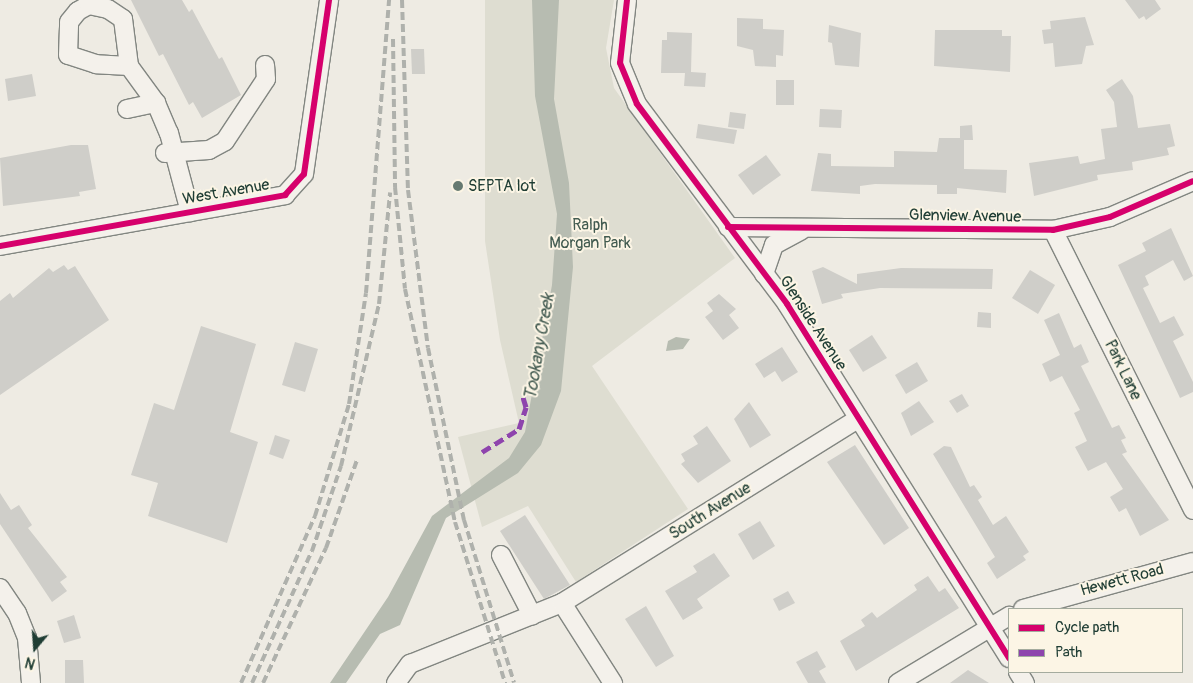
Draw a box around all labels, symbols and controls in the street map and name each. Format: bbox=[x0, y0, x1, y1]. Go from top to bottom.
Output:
street label: West Avenue bbox=[181, 175, 271, 209]
place label: SEPTA lot bbox=[468, 176, 536, 196]
marker: SEPTA lot bbox=[452, 180, 464, 192]
street label: Glenview Avenue bbox=[909, 205, 1021, 227]
park label: Ralph Morgan Park bbox=[549, 215, 631, 253]
street label: Glenside Avenue bbox=[775, 272, 851, 374]
water label: Tookany Creek bbox=[520, 292, 560, 402]
street label: Park Lane bbox=[1100, 337, 1146, 403]
street label: South Avenue bbox=[666, 478, 754, 544]
street label: Hewett Road bbox=[1078, 560, 1166, 600]
legend bbox=[1008, 608, 1183, 673]
text: Cycle path bbox=[1055, 618, 1119, 637]
north arrow bbox=[10, 623, 60, 673]
text: Path bbox=[1055, 643, 1082, 662]
text: N bbox=[23, 653, 37, 672]

